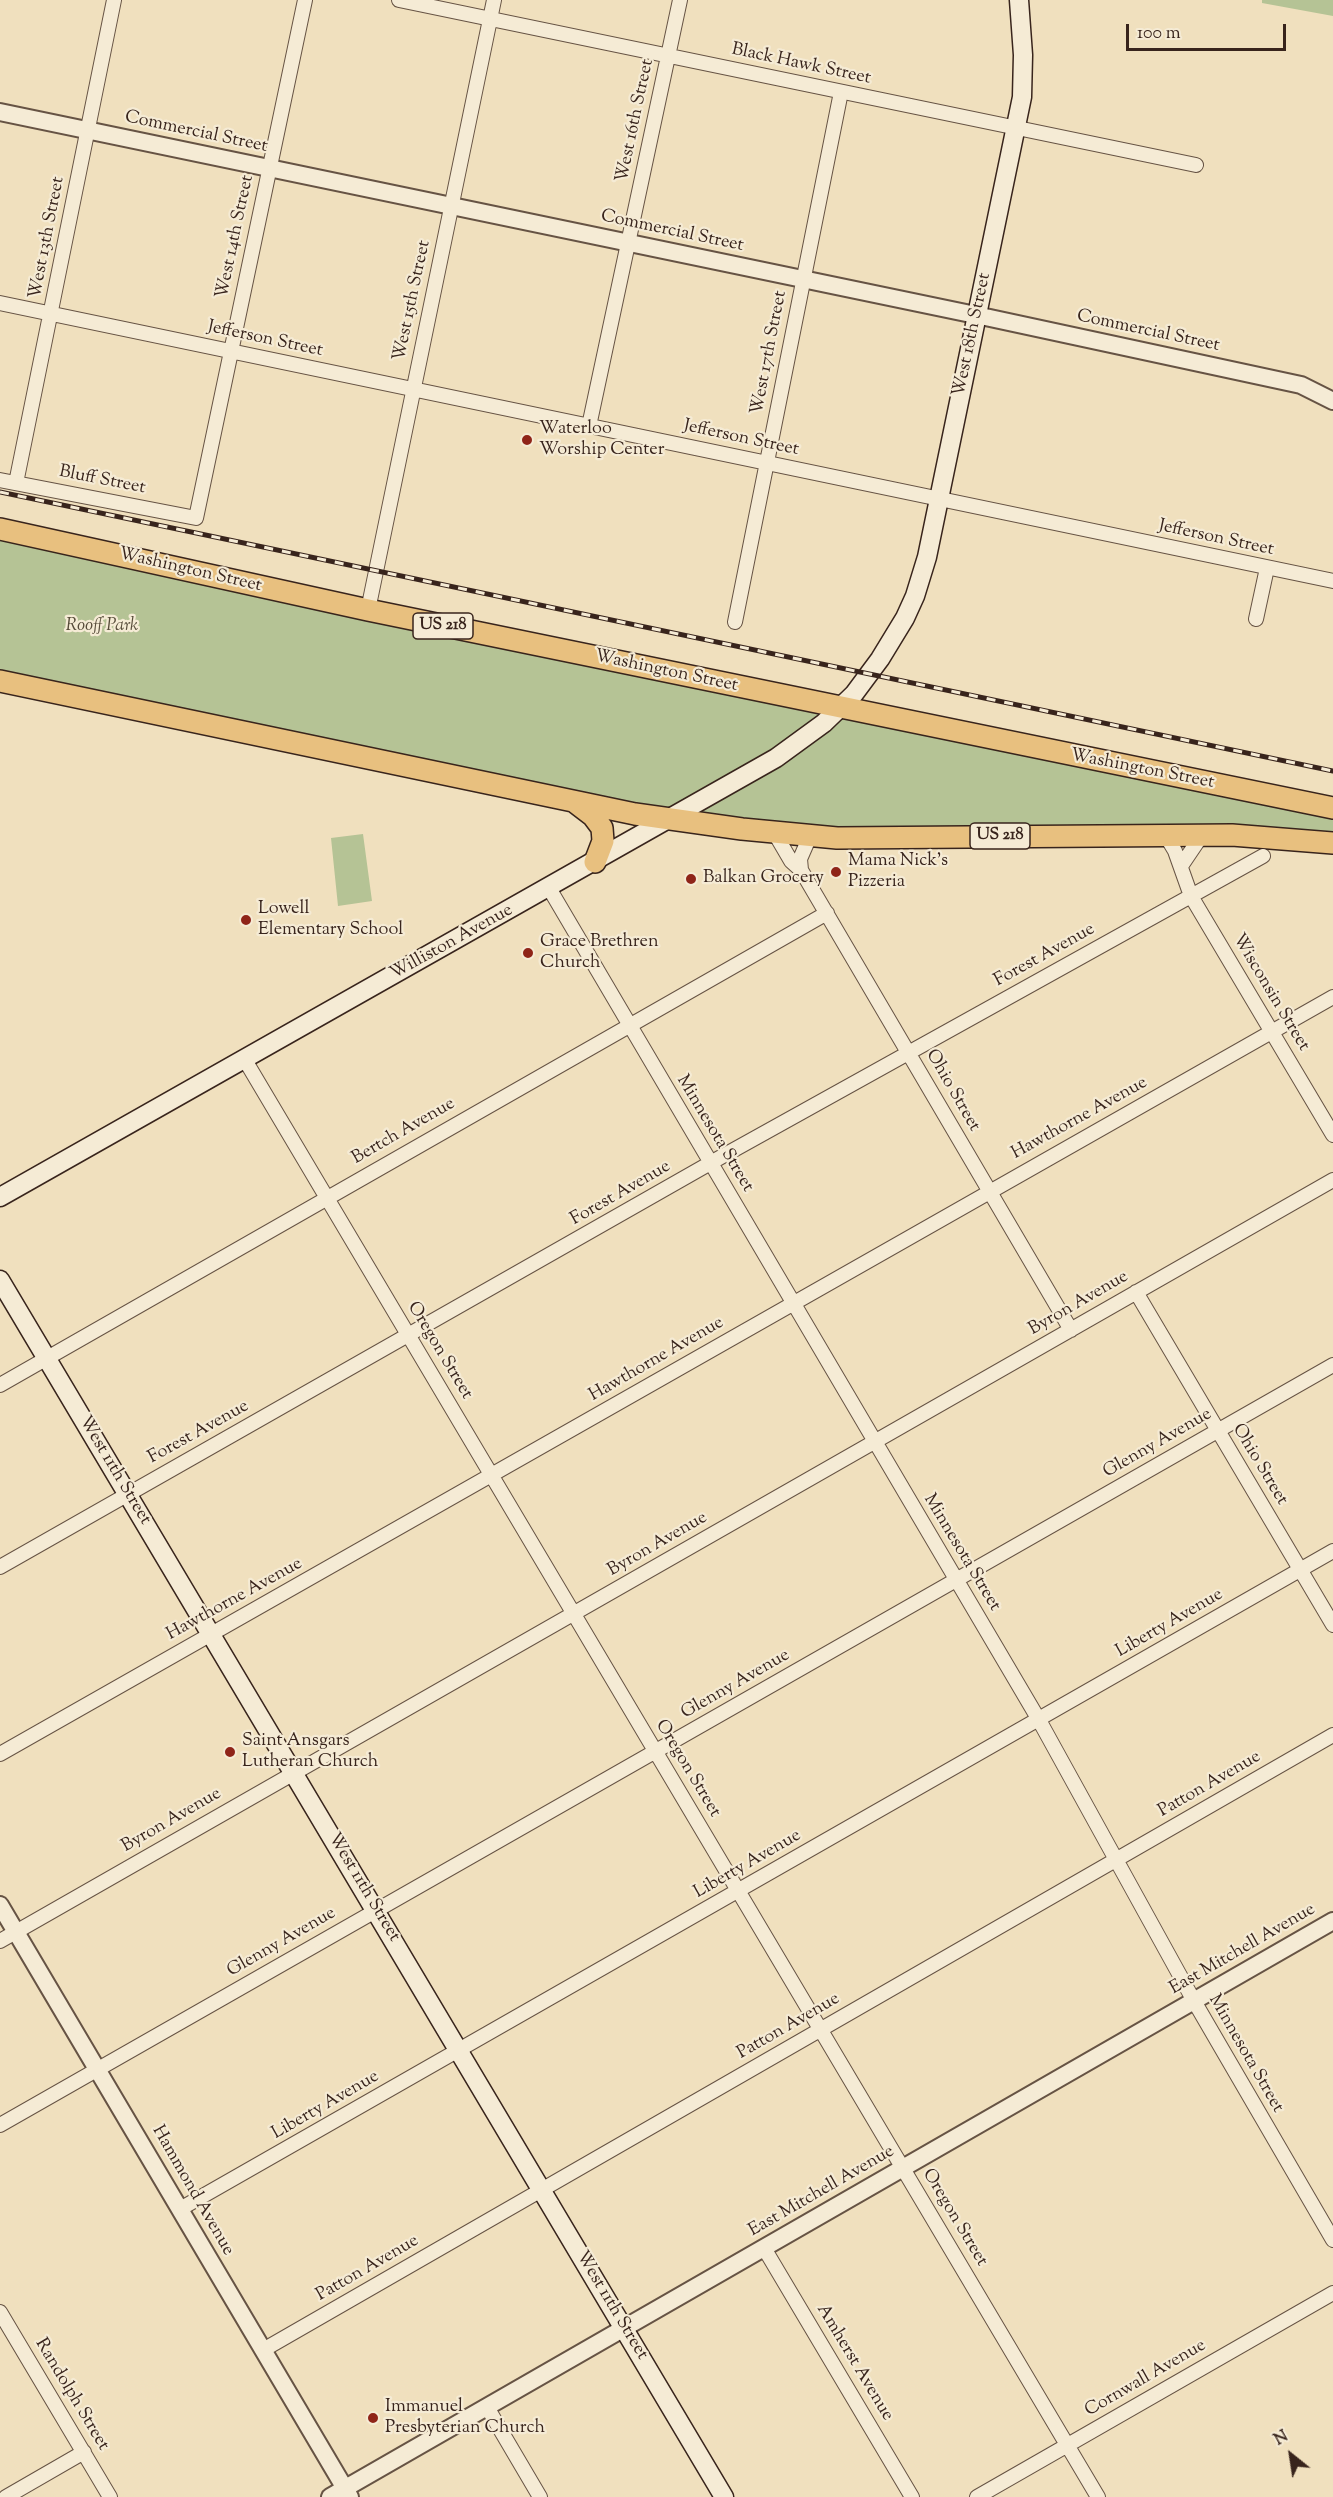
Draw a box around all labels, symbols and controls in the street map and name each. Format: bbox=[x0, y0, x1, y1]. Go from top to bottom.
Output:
scale bar bbox=[1129, 12, 1290, 50]
text: 100 m bbox=[1137, 21, 1181, 47]
street label: Black Hawk Street bbox=[729, 40, 873, 90]
street label: West 16th Street bbox=[612, 57, 660, 185]
street label: Commercial Street bbox=[123, 107, 269, 159]
street label: West 14th Street bbox=[212, 173, 260, 301]
street label: West 13th Street bbox=[26, 175, 70, 301]
street label: Commercial Street bbox=[599, 206, 745, 258]
street label: West 15th Street bbox=[390, 239, 436, 363]
street label: West 18th Street bbox=[949, 271, 997, 399]
street label: West 17th Street bbox=[747, 289, 793, 417]
street label: Commercial Street bbox=[1075, 306, 1221, 358]
street label: Jefferson Street bbox=[205, 317, 325, 363]
street label: Jefferson Street bbox=[681, 416, 801, 462]
place label: Waterloo Worship Center bbox=[539, 419, 664, 462]
marker: Waterloo Worship Center bbox=[520, 433, 534, 447]
street label: Bluff Street bbox=[57, 462, 147, 500]
street label: Jefferson Street bbox=[1156, 516, 1276, 562]
street label: Washington Street bbox=[116, 544, 264, 598]
road number: US 218 bbox=[413, 613, 473, 639]
park label: Rooff Park bbox=[66, 616, 138, 638]
street label: Washington Street bbox=[592, 646, 740, 698]
street label: Washington Street bbox=[1068, 745, 1216, 795]
road number: US 218 bbox=[970, 823, 1030, 849]
place label: Mama Nick's Pizzeria bbox=[848, 851, 948, 894]
marker: Mama Nick's Pizzeria bbox=[829, 865, 843, 879]
place label: Balkan Grocery bbox=[703, 868, 824, 890]
marker: Balkan Grocery bbox=[684, 872, 698, 886]
place label: Lowell Elementary School bbox=[258, 899, 403, 942]
street label: Williston Avenue bbox=[387, 900, 517, 986]
marker: Lowell Elementary School bbox=[239, 913, 253, 927]
street label: Forest Avenue bbox=[991, 919, 1099, 993]
street label: Wisconsin Street bbox=[1227, 930, 1313, 1056]
place label: Grace Brethren Church bbox=[540, 932, 659, 974]
marker: Grace Brethren Church bbox=[521, 946, 535, 960]
street label: Ohio Street bbox=[920, 1046, 984, 1136]
street label: Minnesota Street bbox=[671, 1072, 757, 1196]
street label: Hawthorne Avenue bbox=[1008, 1073, 1152, 1165]
street label: Bertch Avenue bbox=[349, 1094, 459, 1170]
street label: Forest Avenue bbox=[567, 1157, 675, 1231]
street label: Byron Avenue bbox=[1025, 1267, 1133, 1341]
street label: Oregon Street bbox=[401, 1298, 477, 1404]
street label: Hawthorne Avenue bbox=[586, 1313, 728, 1407]
street label: Forest Avenue bbox=[145, 1396, 253, 1470]
street label: Glenny Avenue bbox=[1100, 1404, 1216, 1484]
street label: West 11th Street bbox=[73, 1413, 155, 1529]
street label: Ohio Street bbox=[1226, 1420, 1292, 1510]
street label: Minnesota Street bbox=[918, 1491, 1004, 1615]
street label: Byron Avenue bbox=[604, 1508, 712, 1582]
street label: Hawthorne Avenue bbox=[163, 1554, 307, 1646]
street label: Liberty Avenue bbox=[1113, 1585, 1227, 1663]
street label: Glenny Avenue bbox=[678, 1645, 794, 1725]
street label: Oregon Street bbox=[649, 1716, 725, 1822]
place label: Saint Ansgars Lutheran Church bbox=[242, 1731, 378, 1774]
marker: Saint Ansgars Lutheran Church bbox=[223, 1745, 237, 1759]
street label: Patton Avenue bbox=[1155, 1747, 1265, 1823]
street label: Byron Avenue bbox=[118, 1784, 226, 1858]
street label: Liberty Avenue bbox=[691, 1826, 805, 1904]
street label: West 11th Street bbox=[322, 1830, 404, 1946]
street label: East Mitchell Avenue bbox=[1166, 1899, 1320, 2001]
street label: Glenny Avenue bbox=[224, 1903, 340, 1983]
street label: Patton Avenue bbox=[734, 1989, 844, 2065]
street label: Minnesota Street bbox=[1202, 1991, 1288, 2117]
street label: Liberty Avenue bbox=[269, 2067, 383, 2145]
street label: Hammond Avenue bbox=[146, 2122, 238, 2260]
street label: East Mitchell Avenue bbox=[745, 2141, 899, 2243]
street label: Oregon Street bbox=[916, 2165, 992, 2271]
street label: Patton Avenue bbox=[313, 2231, 423, 2307]
street label: West 11th Street bbox=[570, 2248, 652, 2364]
street label: Amherst Avenue bbox=[811, 2301, 897, 2425]
street label: Randolph Street bbox=[29, 2335, 113, 2455]
street label: Cornwall Avenue bbox=[1081, 2336, 1211, 2422]
place label: Immanuel Presbyterian Church bbox=[385, 2397, 545, 2440]
marker: Immanuel Presbyterian Church bbox=[366, 2411, 380, 2425]
north arrow bbox=[1261, 2425, 1321, 2485]
text: N bbox=[1270, 2426, 1293, 2452]

